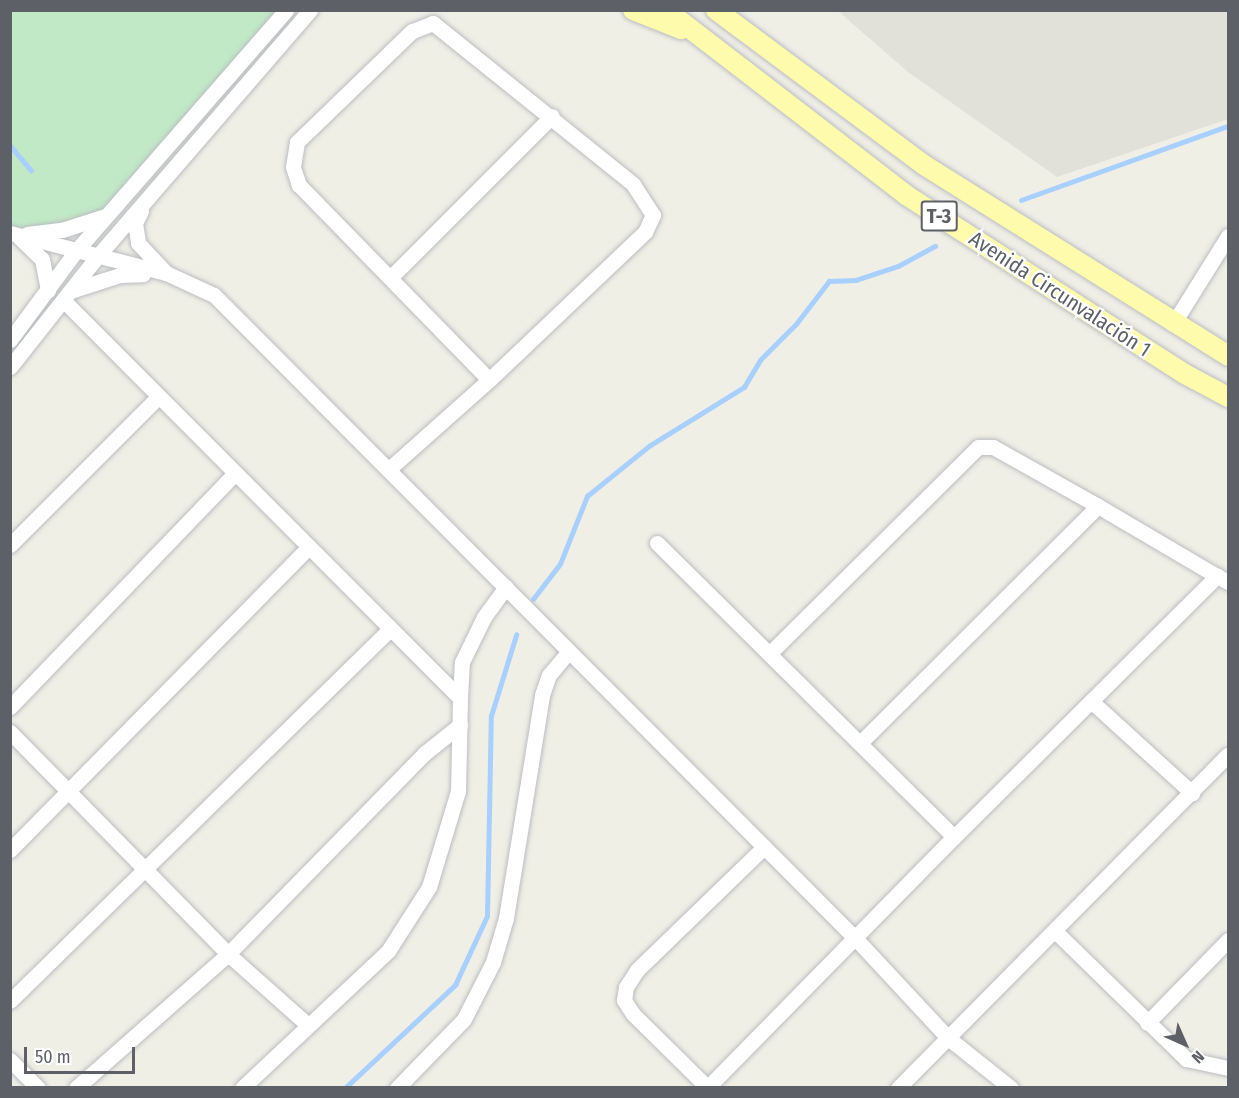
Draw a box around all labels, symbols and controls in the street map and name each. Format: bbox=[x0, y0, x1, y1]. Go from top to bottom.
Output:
road number: T-3 bbox=[920, 199, 958, 233]
street label: Avenida Circunvalación 1 bbox=[965, 226, 1155, 362]
north arrow bbox=[1155, 1014, 1215, 1074]
scale bar bbox=[27, 1035, 138, 1073]
text: 50 m bbox=[35, 1046, 71, 1068]
text: N bbox=[1188, 1047, 1208, 1067]

